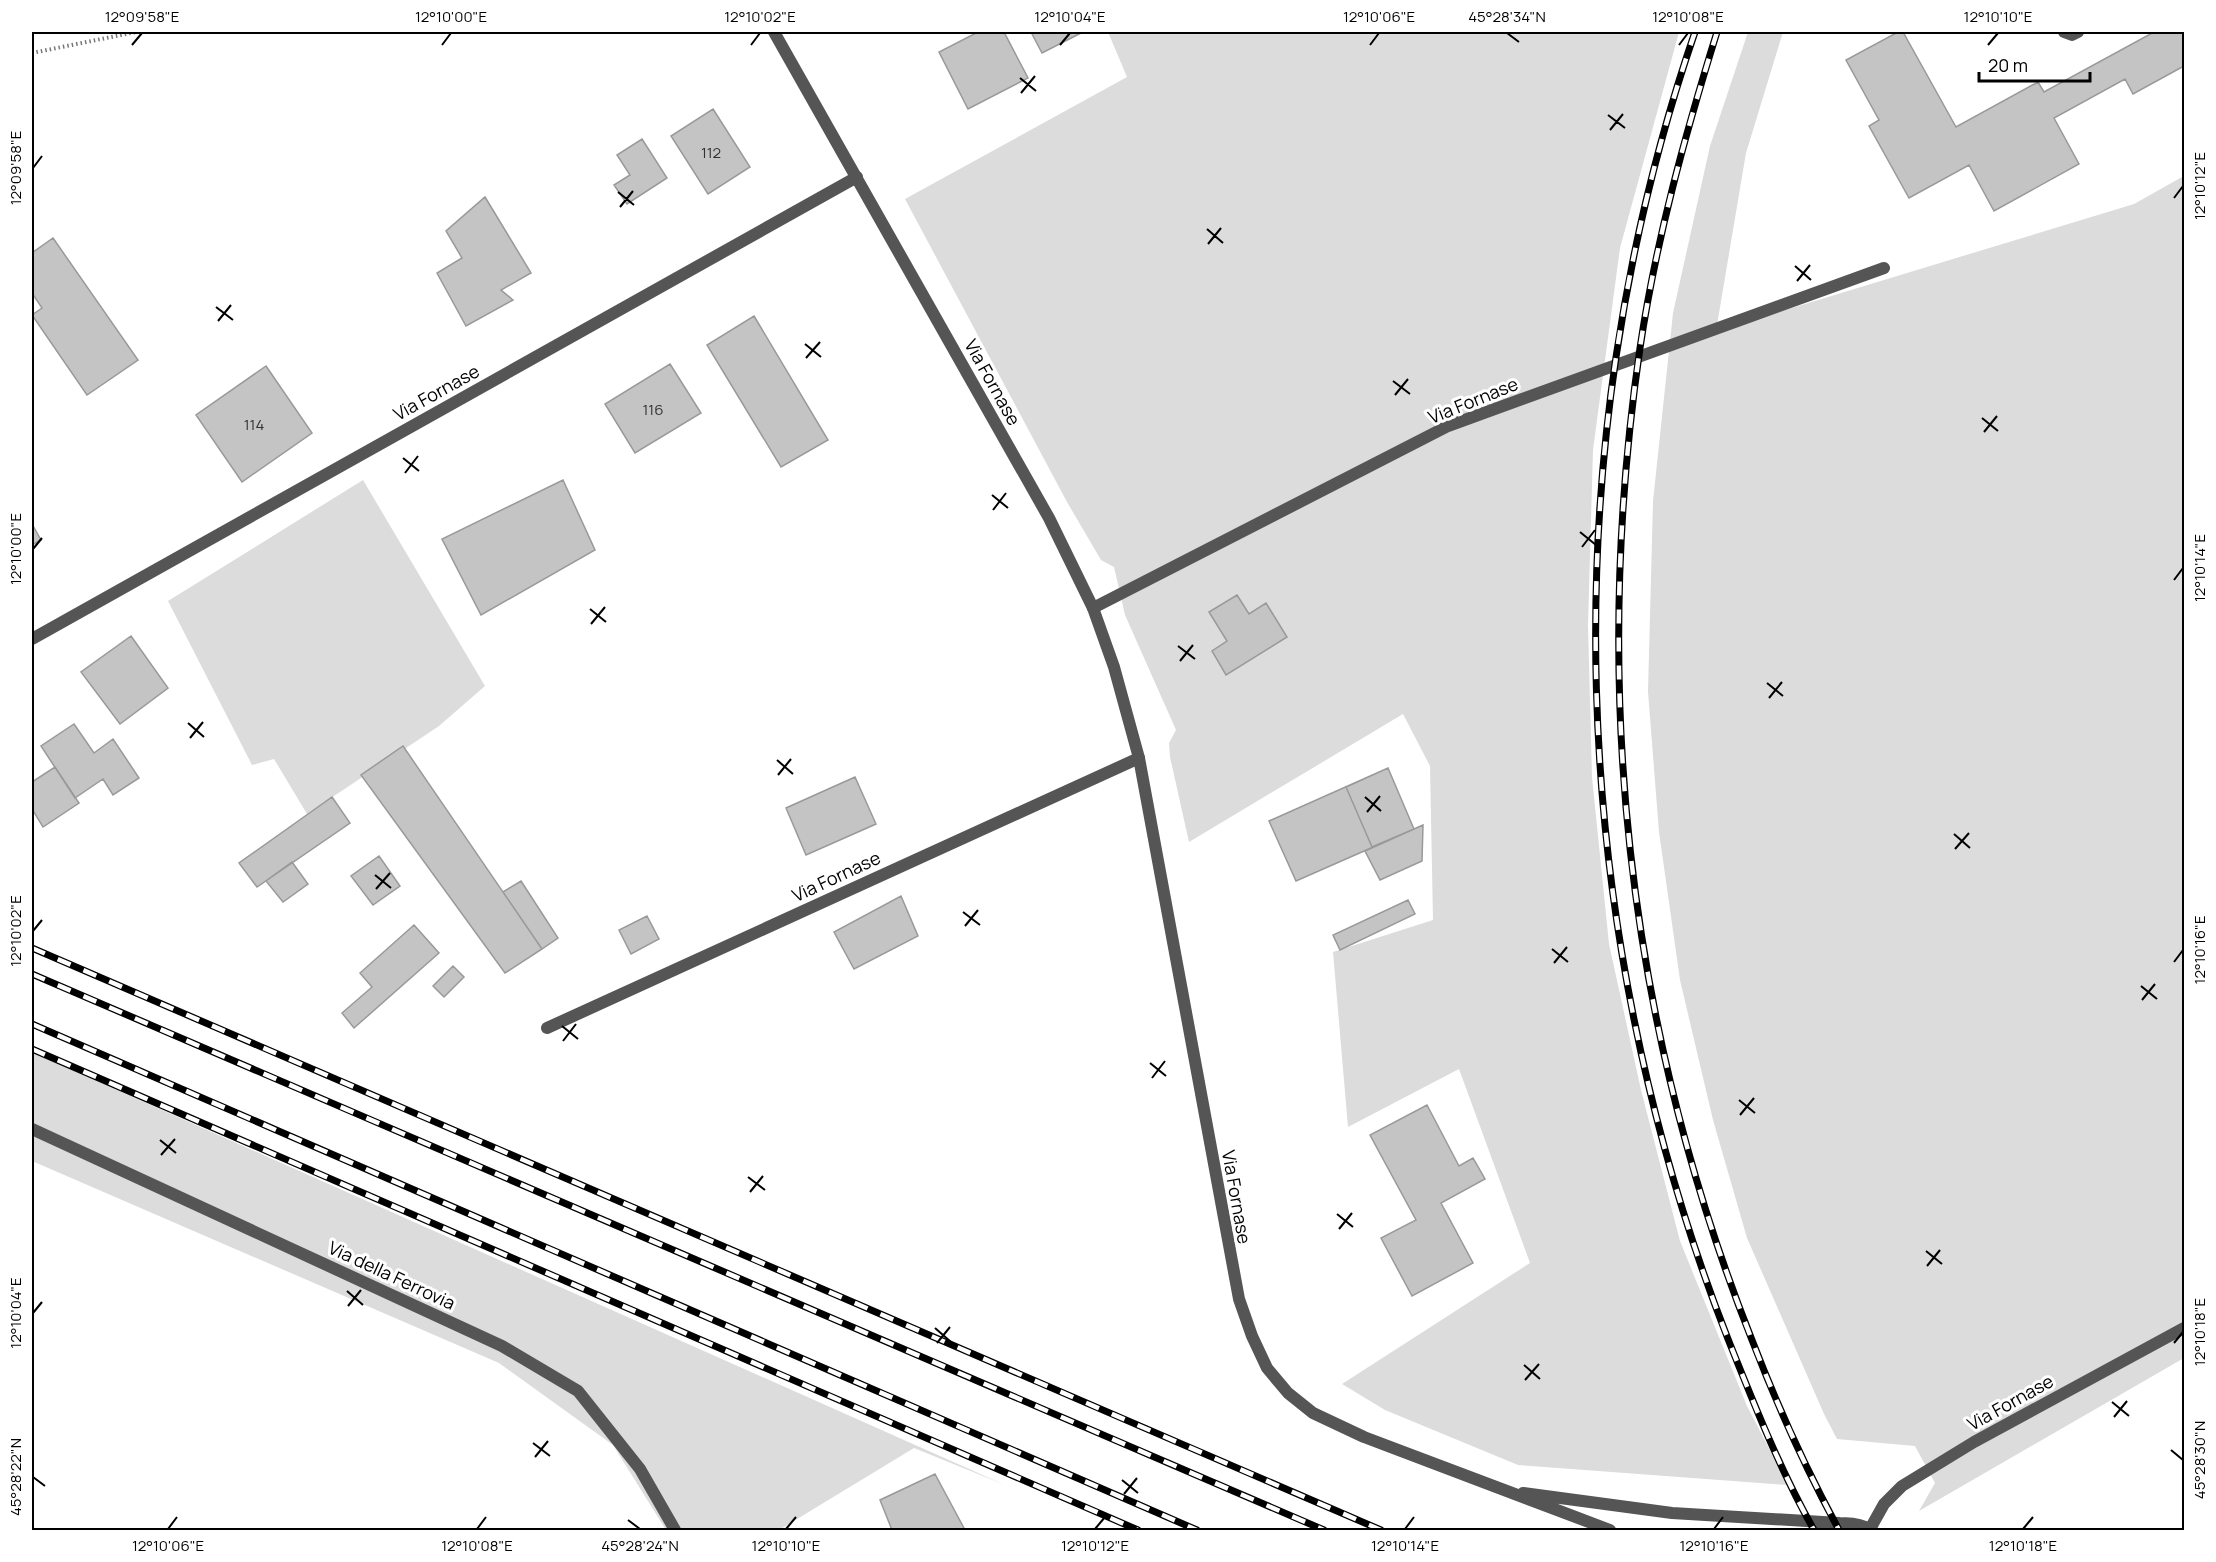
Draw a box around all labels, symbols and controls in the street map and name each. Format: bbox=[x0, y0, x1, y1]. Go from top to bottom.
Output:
text: 12°09'58"E bbox=[105, 6, 179, 27]
text: 12°10'00"E bbox=[415, 6, 487, 27]
text: 12°10'02"E bbox=[724, 6, 796, 27]
text: 12°10'04"E bbox=[1034, 6, 1106, 27]
text: 12°10'06"E bbox=[1343, 6, 1415, 27]
text: 45°28'34"N bbox=[1468, 6, 1546, 27]
text: 12°10'08"E bbox=[1652, 6, 1724, 27]
text: 12°10'10"E bbox=[1964, 6, 2032, 27]
scale bar bbox=[1979, 45, 2090, 83]
text: 20 m bbox=[1988, 53, 2028, 77]
text: 12°09'58"E bbox=[5, 131, 26, 205]
house number: 112 bbox=[701, 142, 721, 163]
text: 12°10'12"E bbox=[2189, 152, 2210, 220]
street label: Via Fornase bbox=[959, 335, 1027, 429]
street label: Via Fornase bbox=[389, 358, 483, 426]
street label: Via Fornase bbox=[1425, 371, 1521, 429]
house number: 116 bbox=[642, 399, 664, 420]
house number: 114 bbox=[244, 414, 264, 435]
text: 12°10'00"E bbox=[5, 513, 26, 585]
text: 12°10'14"E bbox=[2189, 534, 2210, 602]
street label: Via Fornase bbox=[788, 845, 884, 907]
text: 12°10'02"E bbox=[5, 895, 26, 967]
text: 12°10'16"E bbox=[2189, 916, 2210, 984]
street label: Via Fornase bbox=[1217, 1148, 1257, 1246]
street label: Via della Ferrovia bbox=[325, 1235, 459, 1315]
text: 12°10'04"E bbox=[5, 1277, 26, 1349]
text: 12°10'18"E bbox=[2189, 1298, 2210, 1366]
street label: Via Fornase bbox=[1963, 1368, 2057, 1436]
text: 45°28'30"N bbox=[2189, 1421, 2210, 1499]
text: 45°28'22"N bbox=[5, 1438, 26, 1516]
text: 12°10'06"E bbox=[132, 1535, 204, 1556]
text: 12°10'08"E bbox=[441, 1535, 513, 1556]
text: 45°28'24"N bbox=[601, 1535, 679, 1556]
text: 12°10'10"E bbox=[752, 1535, 820, 1556]
text: 12°10'12"E bbox=[1061, 1535, 1129, 1556]
text: 12°10'14"E bbox=[1371, 1535, 1439, 1556]
text: 12°10'16"E bbox=[1680, 1535, 1748, 1556]
text: 12°10'18"E bbox=[1989, 1535, 2057, 1556]

